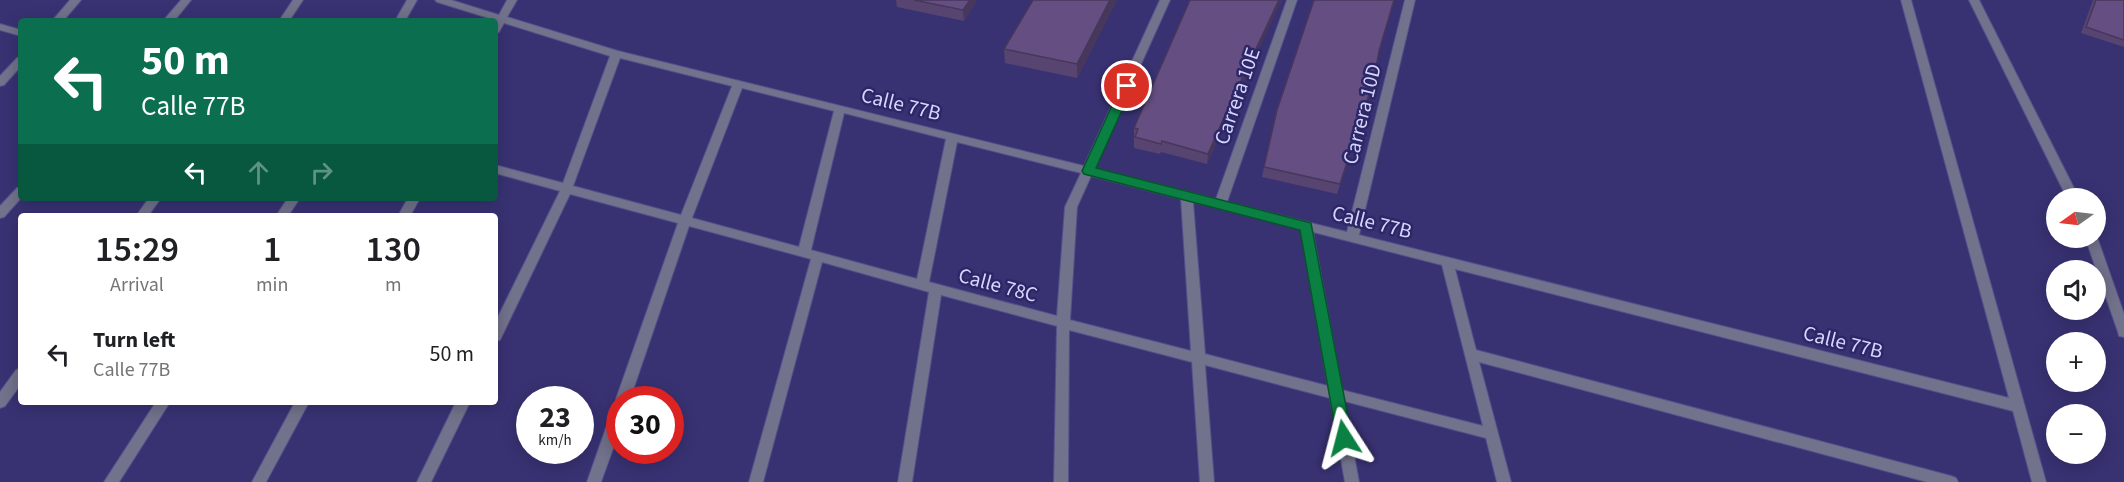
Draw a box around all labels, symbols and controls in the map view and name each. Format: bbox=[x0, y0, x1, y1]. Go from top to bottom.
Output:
text: 50 m bbox=[141, 31, 230, 91]
icon: left bbox=[42, 42, 120, 120]
street label: Carrera 10E bbox=[1206, 43, 1268, 149]
pin bbox=[1101, 60, 1152, 111]
street label: Carrera 10D bbox=[1335, 61, 1389, 167]
icon: arrive bbox=[1110, 69, 1143, 102]
street label: Calle 77B bbox=[858, 80, 944, 128]
text: Calle 77B bbox=[141, 87, 245, 126]
icon: left bbox=[179, 156, 212, 189]
icon: ahead bbox=[242, 156, 275, 189]
icon: right bbox=[305, 156, 338, 189]
north arrow bbox=[2046, 188, 2106, 248]
map controls bbox=[2046, 188, 2106, 464]
street label: Calle 77B bbox=[1329, 198, 1415, 246]
text: 15:29 bbox=[95, 224, 179, 275]
text: 1 bbox=[263, 224, 281, 275]
text: 130 bbox=[365, 224, 421, 275]
street label: Calle 78C bbox=[955, 260, 1041, 310]
button: sound bbox=[2046, 260, 2106, 320]
text: Arrival bbox=[110, 271, 164, 299]
text: min bbox=[256, 271, 288, 299]
text: m bbox=[385, 271, 401, 299]
street label: Calle 77B bbox=[1800, 318, 1886, 366]
text: Turn left bbox=[93, 324, 175, 356]
button: + bbox=[2046, 332, 2106, 392]
icon: left bbox=[42, 338, 75, 371]
text: 50 m bbox=[429, 338, 474, 370]
text: Calle 77B bbox=[93, 356, 170, 384]
speed limit sign: 30 bbox=[606, 386, 684, 464]
text: 23 bbox=[539, 396, 571, 439]
button: − bbox=[2046, 404, 2106, 464]
position arrow bbox=[1312, 406, 1376, 470]
text: km/h bbox=[538, 430, 572, 451]

